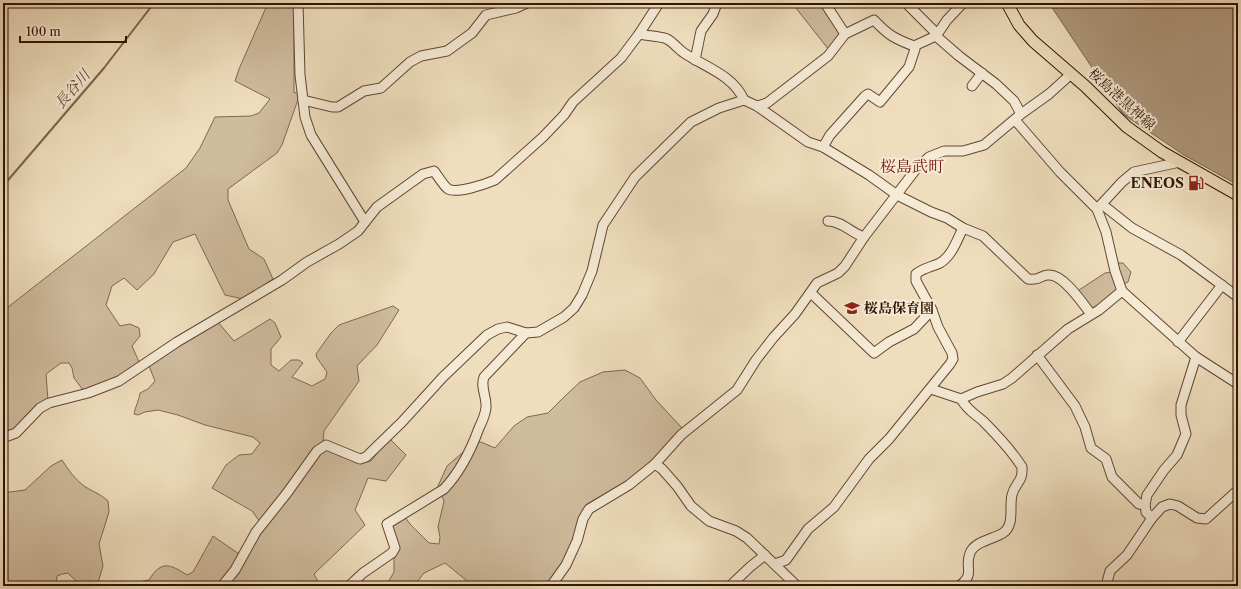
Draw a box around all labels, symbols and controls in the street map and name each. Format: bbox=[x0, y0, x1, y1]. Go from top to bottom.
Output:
scale bar bbox=[20, 18, 126, 44]
text: 100 m bbox=[26, 24, 61, 39]
water label: 長谷川 bbox=[50, 64, 95, 112]
street label: 桜島港黒神線 bbox=[1085, 64, 1159, 134]
district label: 桜島武町 bbox=[880, 156, 944, 176]
place label: ENEOS bbox=[1131, 174, 1184, 192]
fuel station icon: ENEOS bbox=[1187, 174, 1205, 192]
school or university icon: 桜島保育園 bbox=[843, 299, 861, 317]
place label: 桜島保育園 bbox=[864, 299, 934, 317]

